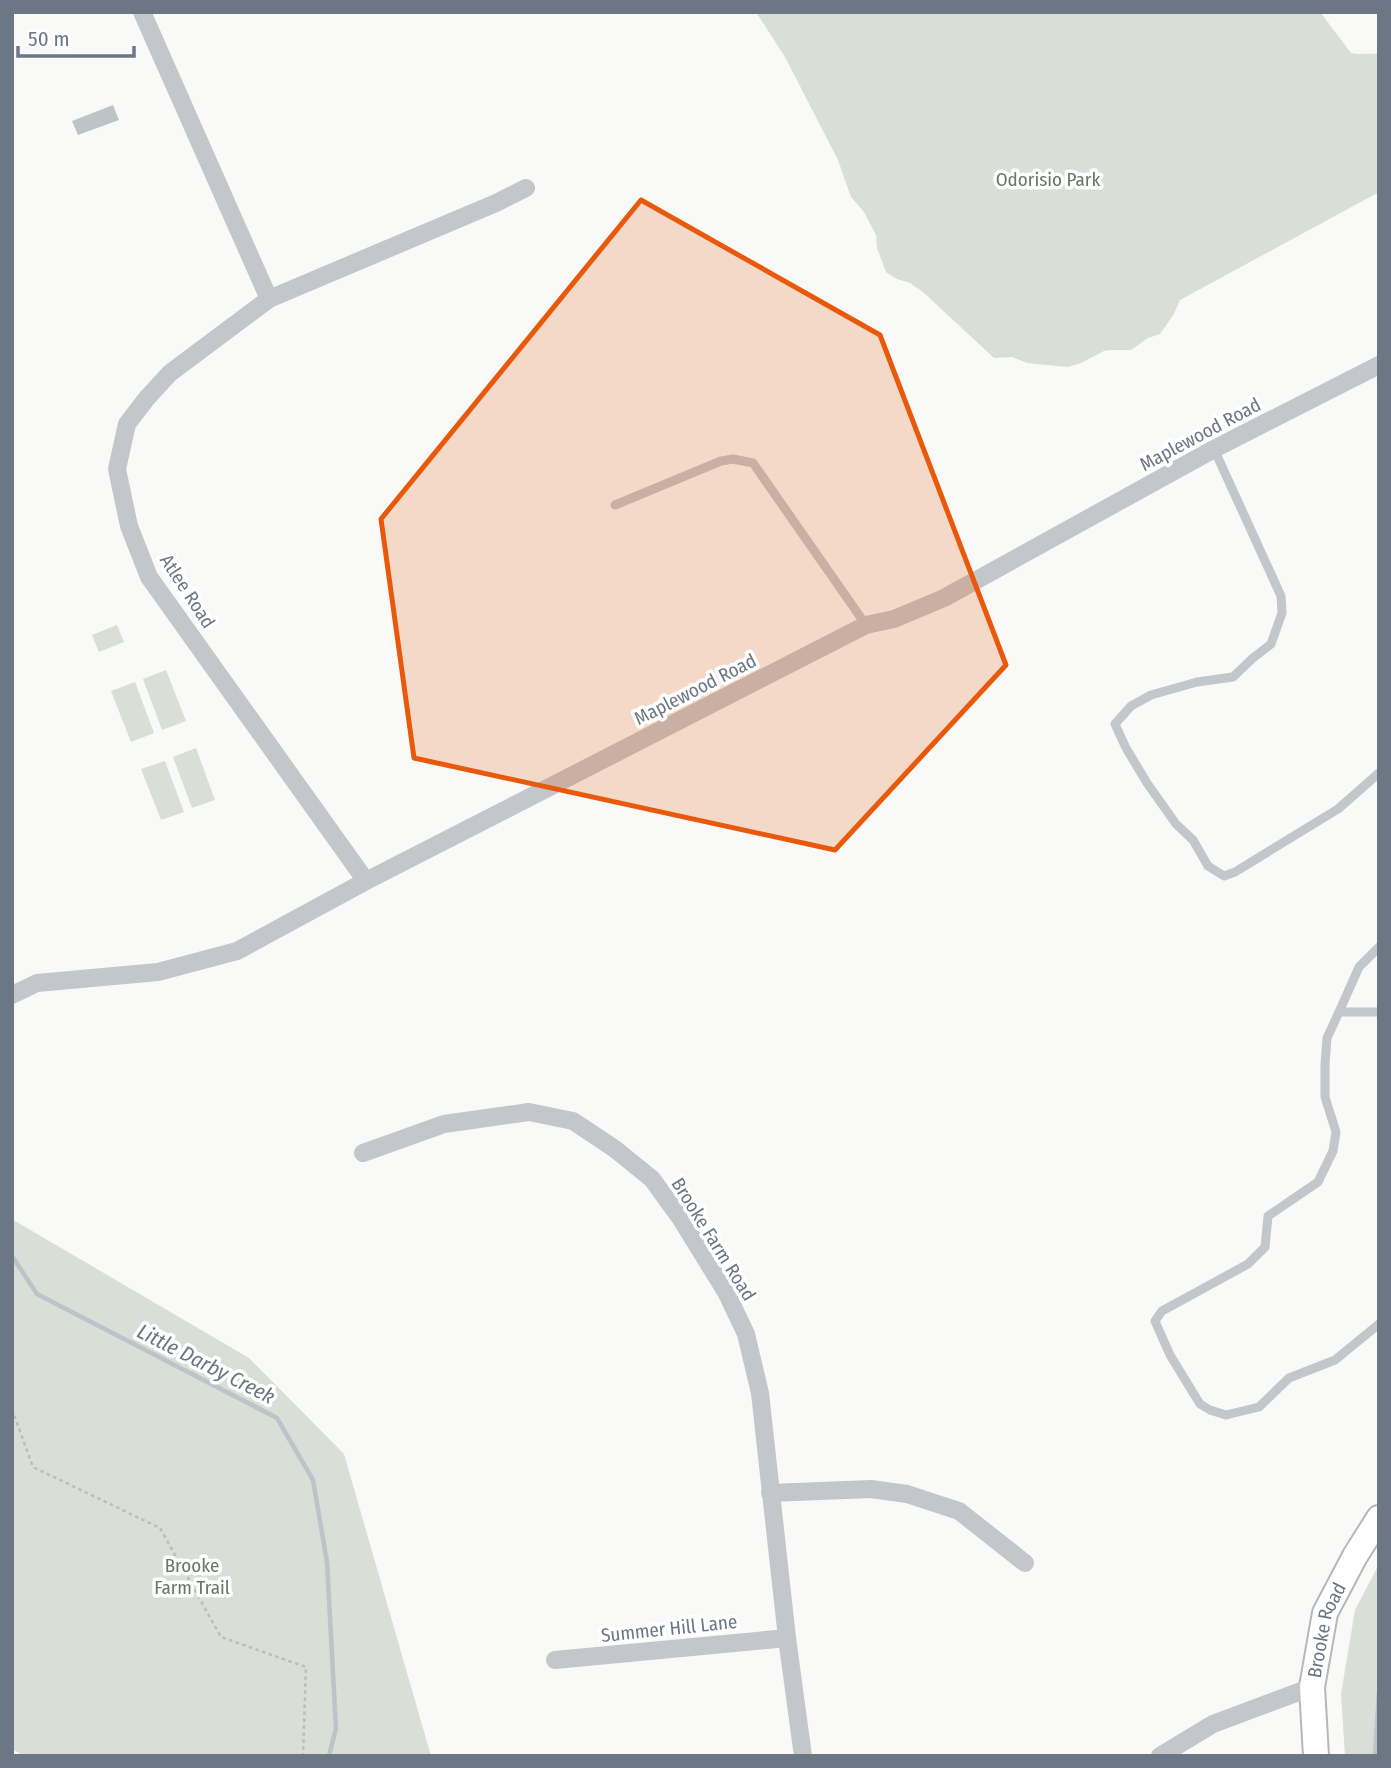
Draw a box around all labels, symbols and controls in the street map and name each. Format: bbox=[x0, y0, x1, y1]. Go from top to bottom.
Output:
scale bar bbox=[18, 14, 133, 58]
text: 50 m bbox=[28, 26, 70, 52]
park label: Odorisio Park bbox=[996, 168, 1100, 191]
street label: Maplewood Road bbox=[1136, 393, 1265, 476]
street label: Atlee Road bbox=[155, 550, 220, 633]
street label: Maplewood Road bbox=[630, 649, 760, 730]
street label: Brooke Farm Road bbox=[667, 1174, 761, 1305]
water label: Little Darby Creek bbox=[133, 1318, 279, 1410]
park label: Brooke Farm Trail bbox=[154, 1554, 230, 1599]
street label: Brooke Road bbox=[1303, 1579, 1351, 1680]
street label: Summer Hill Lane bbox=[600, 1610, 738, 1647]

